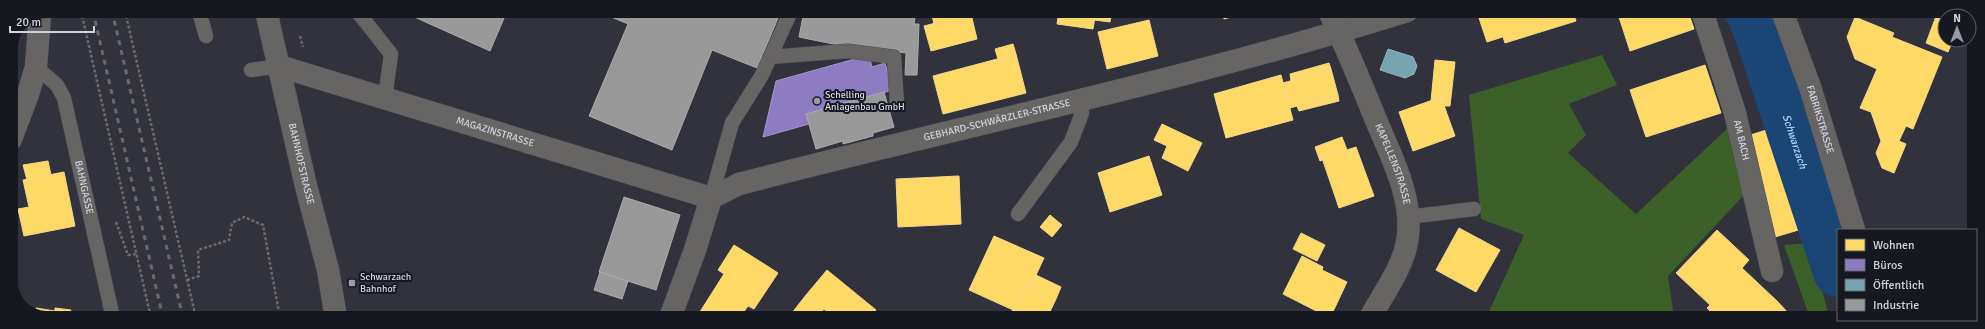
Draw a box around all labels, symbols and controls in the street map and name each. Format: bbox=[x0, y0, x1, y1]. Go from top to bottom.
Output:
scale bar bbox=[10, 8, 94, 34]
north arrow bbox=[1937, 8, 1977, 48]
text: N bbox=[1953, 12, 1961, 25]
text: 20 m bbox=[16, 15, 41, 30]
street label: FABRIKSTRASSE bbox=[1804, 84, 1836, 155]
place label: Schelling Anlagenbau GmbH bbox=[825, 89, 905, 113]
marker: Schelling Anlagenbau GmbH bbox=[812, 96, 822, 106]
street label: GEBHARD-SCHWÄRZLER-STRASSE bbox=[922, 97, 1072, 144]
water label: Schwarzach bbox=[1780, 113, 1810, 171]
street label: MAGAZINSTRASSE bbox=[455, 114, 536, 150]
street label: AM BACH bbox=[1731, 119, 1752, 162]
street label: BAHNHOFSTRASSE bbox=[286, 122, 317, 206]
street label: KAPELLENSTRASSE bbox=[1372, 122, 1413, 206]
street label: BAHNGASSE bbox=[72, 159, 96, 216]
legend bbox=[1837, 229, 1977, 321]
text: Wohnen bbox=[1873, 238, 1915, 253]
text: Büros bbox=[1873, 258, 1903, 273]
place label: Schwarzach Bahnhof bbox=[360, 271, 411, 295]
marker: Schwarzach Bahnhof bbox=[347, 278, 357, 288]
text: Öffentlich bbox=[1873, 278, 1924, 293]
text: Industrie bbox=[1873, 298, 1919, 313]

